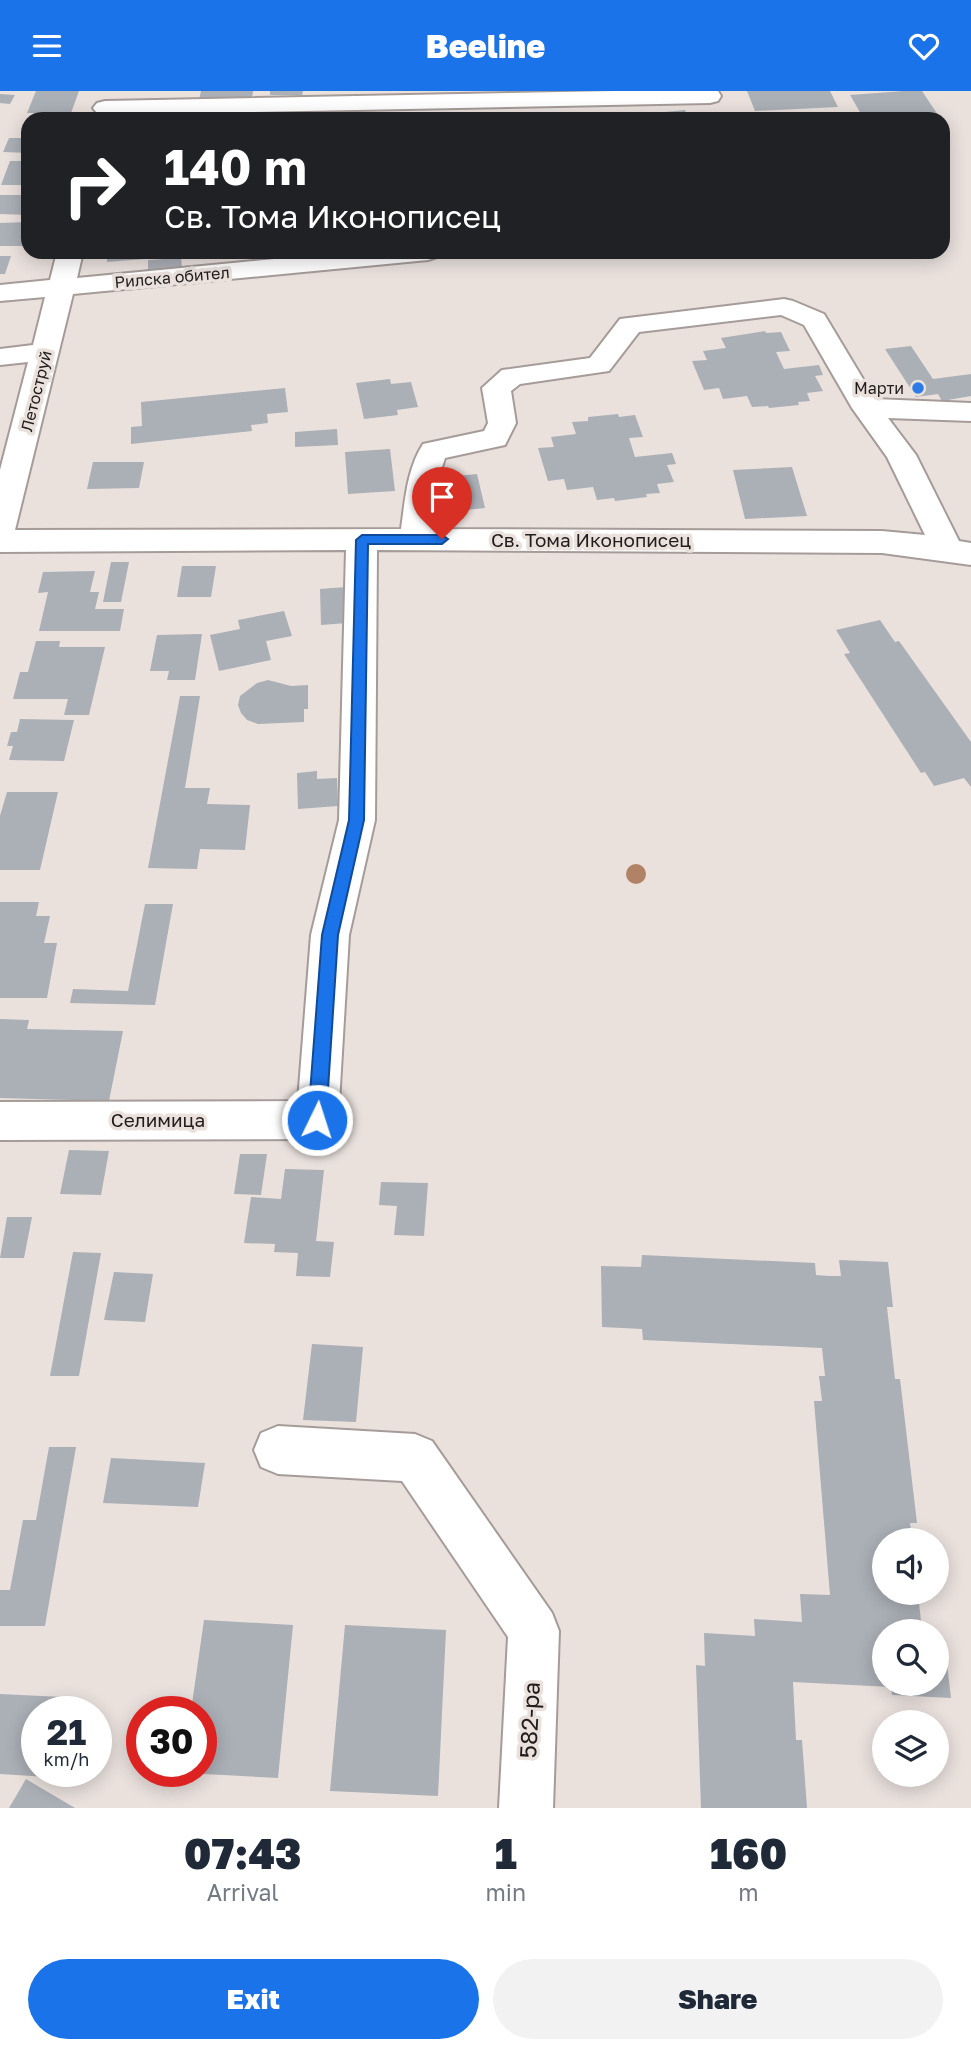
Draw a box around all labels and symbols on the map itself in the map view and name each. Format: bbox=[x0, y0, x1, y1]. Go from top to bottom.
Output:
street label: Рилска обител bbox=[114, 262, 230, 292]
street label: Летоструй bbox=[16, 348, 56, 434]
place label: Марти bbox=[854, 378, 904, 398]
marker: Марти bbox=[910, 380, 926, 396]
pin bbox=[412, 467, 472, 539]
street label: Св. Тома Иконописец bbox=[491, 528, 691, 551]
position arrow bbox=[280, 1083, 354, 1157]
street label: Селимица bbox=[111, 1108, 205, 1131]
street label: 582-ра bbox=[513, 1681, 545, 1759]
speed limit sign: 30 bbox=[126, 1696, 217, 1787]

